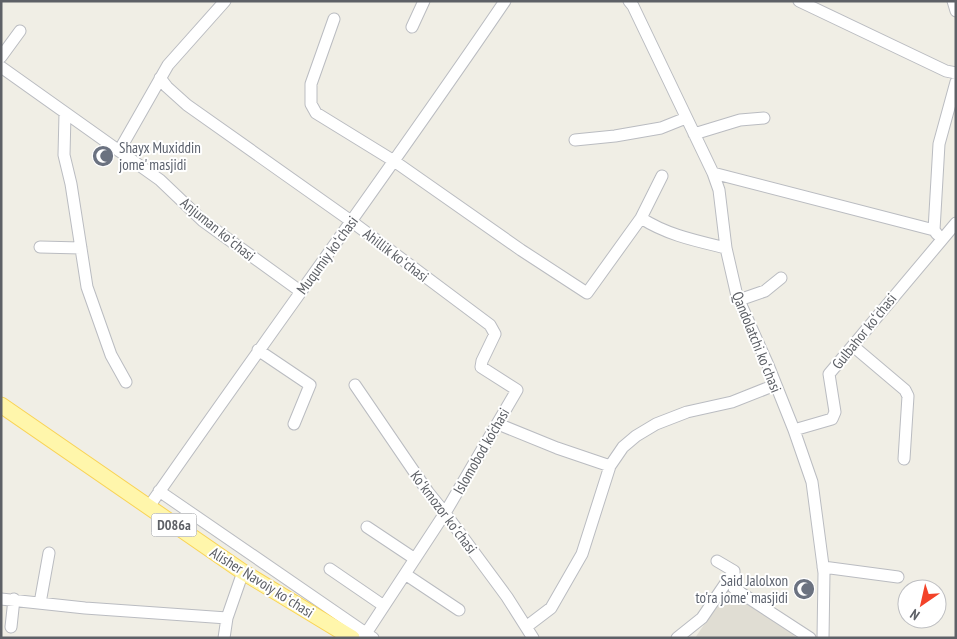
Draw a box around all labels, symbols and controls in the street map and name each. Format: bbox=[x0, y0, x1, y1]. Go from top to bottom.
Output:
place label: Shayx Muxiddin jome' masjidi bbox=[119, 138, 201, 174]
mosque icon: Shayx Muxiddin jome' masjidi bbox=[91, 144, 115, 168]
street label: Anjuman koʻchasi bbox=[177, 193, 259, 265]
street label: Muqumiy koʻchasi bbox=[292, 212, 362, 298]
street label: Ahillik koʻchasi bbox=[359, 224, 433, 286]
street label: Qandolatchi koʻchasi bbox=[728, 289, 786, 395]
street label: Gulbahor koʻchasi bbox=[828, 289, 900, 373]
street label: Islomobod ko‘chasi bbox=[449, 405, 513, 497]
street label: Koʻkmozor koʻchasi bbox=[407, 467, 481, 557]
road number: D086a bbox=[152, 514, 196, 536]
street label: Alisher Navoiy koʻchasi bbox=[207, 542, 317, 622]
place label: Said Jalolxon to'ra jome' masjidi bbox=[696, 571, 788, 607]
mosque icon: Said Jalolxon to'ra jome' masjidi bbox=[792, 577, 816, 601]
north arrow bbox=[897, 579, 947, 629]
text: N bbox=[907, 605, 923, 624]

